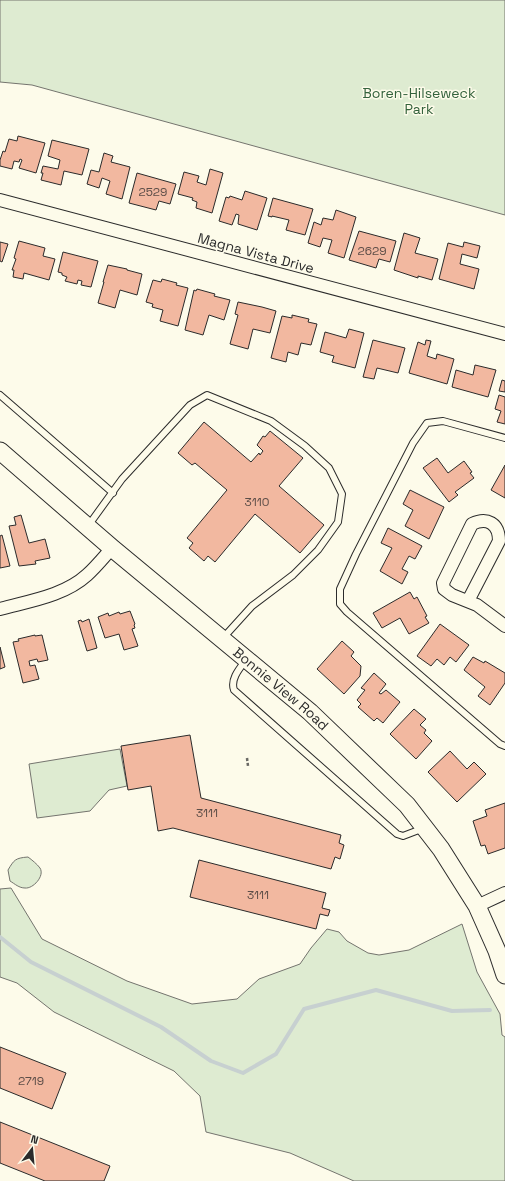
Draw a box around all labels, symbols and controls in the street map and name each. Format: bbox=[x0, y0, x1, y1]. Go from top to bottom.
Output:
park label: Boren-Hilseweck Park bbox=[362, 84, 476, 118]
house number: 2529 bbox=[139, 184, 167, 200]
street label: Magna Vista Drive bbox=[196, 229, 316, 277]
house number: 2629 bbox=[357, 243, 387, 259]
house number: 3110 bbox=[245, 494, 269, 510]
street label: Bonnie View Road bbox=[229, 643, 333, 734]
house number: 3111 bbox=[196, 805, 218, 821]
house number: 3111 bbox=[247, 887, 269, 903]
house number: 2719 bbox=[18, 1073, 44, 1089]
north arrow bbox=[12, 1129, 52, 1169]
text: N bbox=[29, 1132, 40, 1147]

